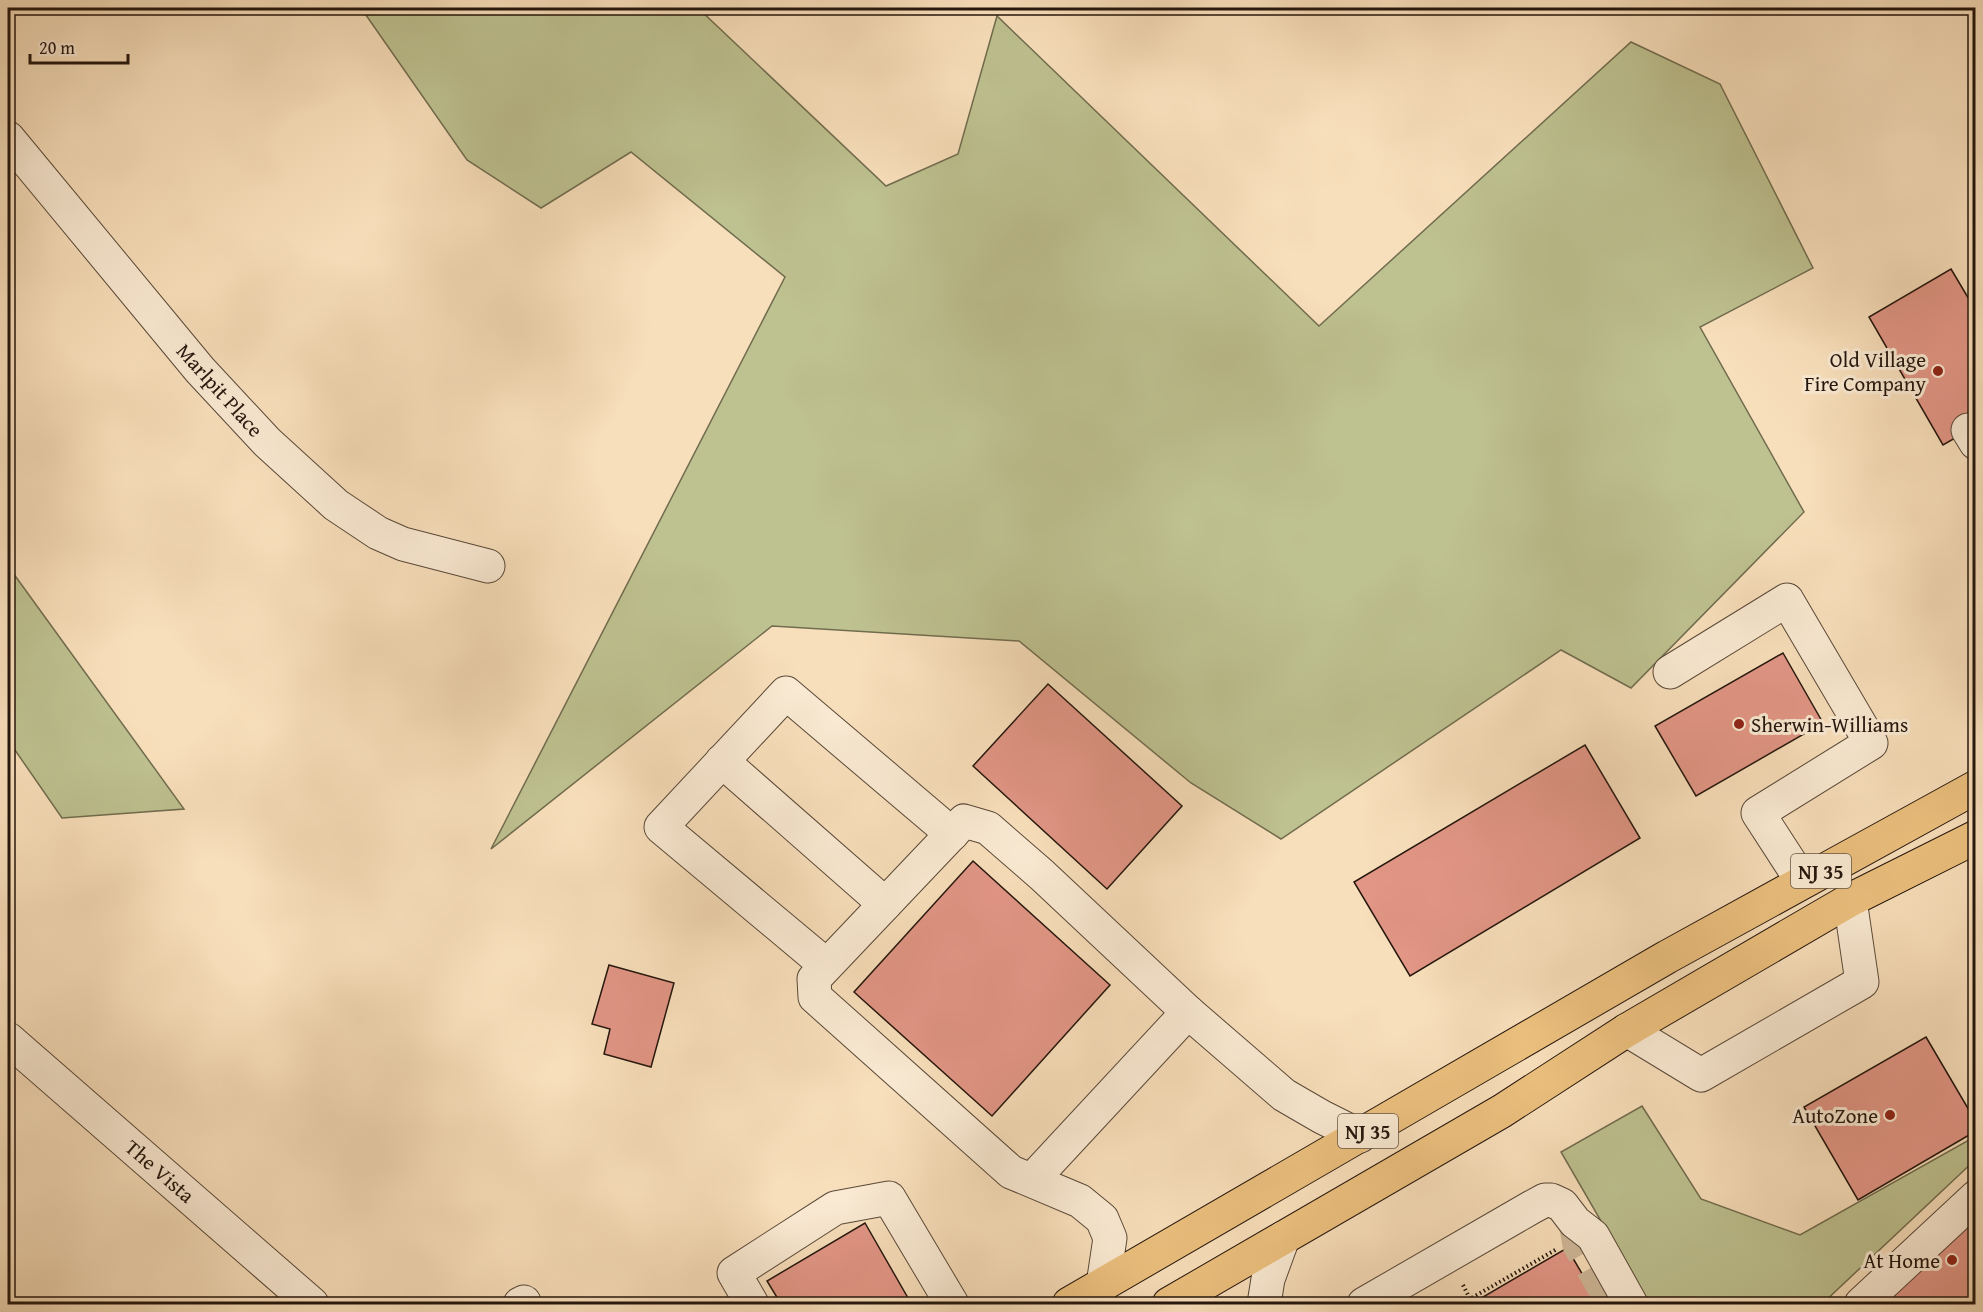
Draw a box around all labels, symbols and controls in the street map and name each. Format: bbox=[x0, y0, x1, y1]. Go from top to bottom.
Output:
scale bar bbox=[30, 27, 128, 65]
text: 20 m bbox=[39, 34, 75, 61]
street label: Marlpit Place bbox=[169, 336, 271, 444]
place label: Old Village Fire Company bbox=[1804, 344, 1927, 399]
marker: Old Village Fire Company bbox=[1931, 364, 1945, 378]
place label: Sherwin-Williams bbox=[1751, 709, 1908, 740]
marker: Sherwin-Williams bbox=[1732, 717, 1746, 731]
road number: NJ 35 bbox=[1791, 854, 1851, 888]
place label: AutoZone bbox=[1792, 1100, 1878, 1131]
marker: AutoZone bbox=[1883, 1108, 1897, 1122]
road number: NJ 35 bbox=[1338, 1114, 1398, 1148]
street label: The Vista bbox=[118, 1132, 202, 1210]
place label: At Home bbox=[1864, 1245, 1940, 1276]
marker: At Home bbox=[1945, 1253, 1959, 1267]

